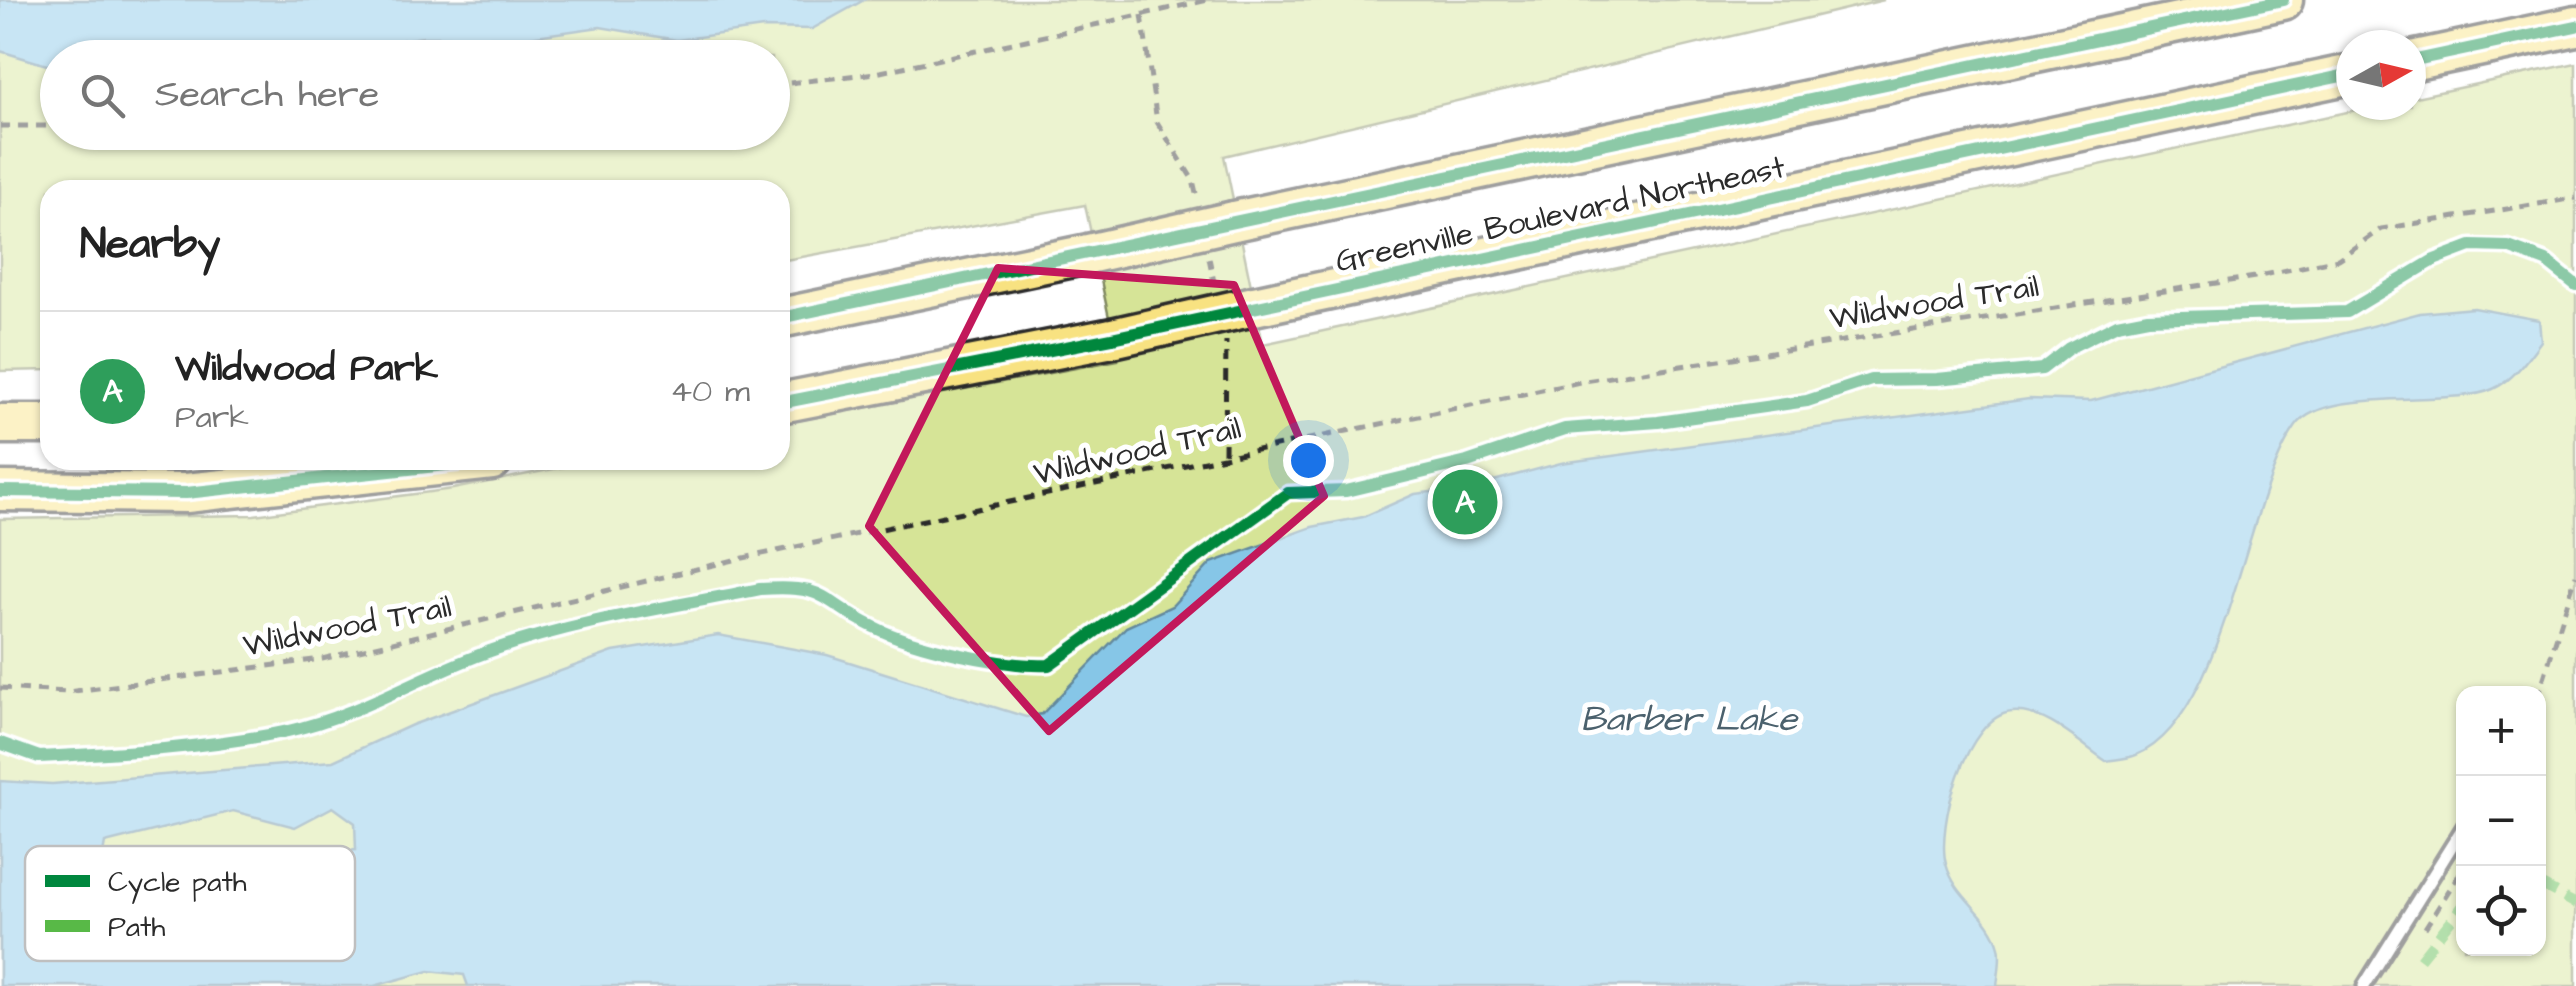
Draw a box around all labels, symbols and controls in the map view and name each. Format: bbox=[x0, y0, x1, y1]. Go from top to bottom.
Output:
north arrow bbox=[2336, 30, 2426, 120]
search box bbox=[40, 40, 790, 150]
icon: search bbox=[75, 68, 130, 123]
text: Search here bbox=[155, 69, 379, 121]
street label: Greenville Boulevard Northeast bbox=[1332, 145, 1789, 284]
text: Nearby bbox=[80, 216, 220, 274]
street label: Wildwood Trail bbox=[1826, 264, 2042, 341]
text: Wildwood Park bbox=[175, 343, 438, 395]
text: A bbox=[102, 369, 123, 414]
text: 40 m bbox=[670, 369, 750, 414]
text: Park bbox=[175, 395, 249, 440]
street label: Wildwood Trail bbox=[1029, 406, 1245, 497]
your location bbox=[1283, 435, 1334, 486]
pin: A bbox=[1432, 464, 1498, 540]
street label: Wildwood Trail bbox=[239, 584, 455, 669]
map controls bbox=[2456, 686, 2546, 956]
button: + bbox=[2456, 686, 2546, 776]
water label: Barber Lake bbox=[1581, 695, 1799, 744]
button: − bbox=[2456, 776, 2546, 866]
legend bbox=[25, 846, 355, 961]
text: Cycle path bbox=[108, 863, 247, 904]
button: locate bbox=[2456, 866, 2546, 956]
text: Path bbox=[108, 908, 165, 947]

